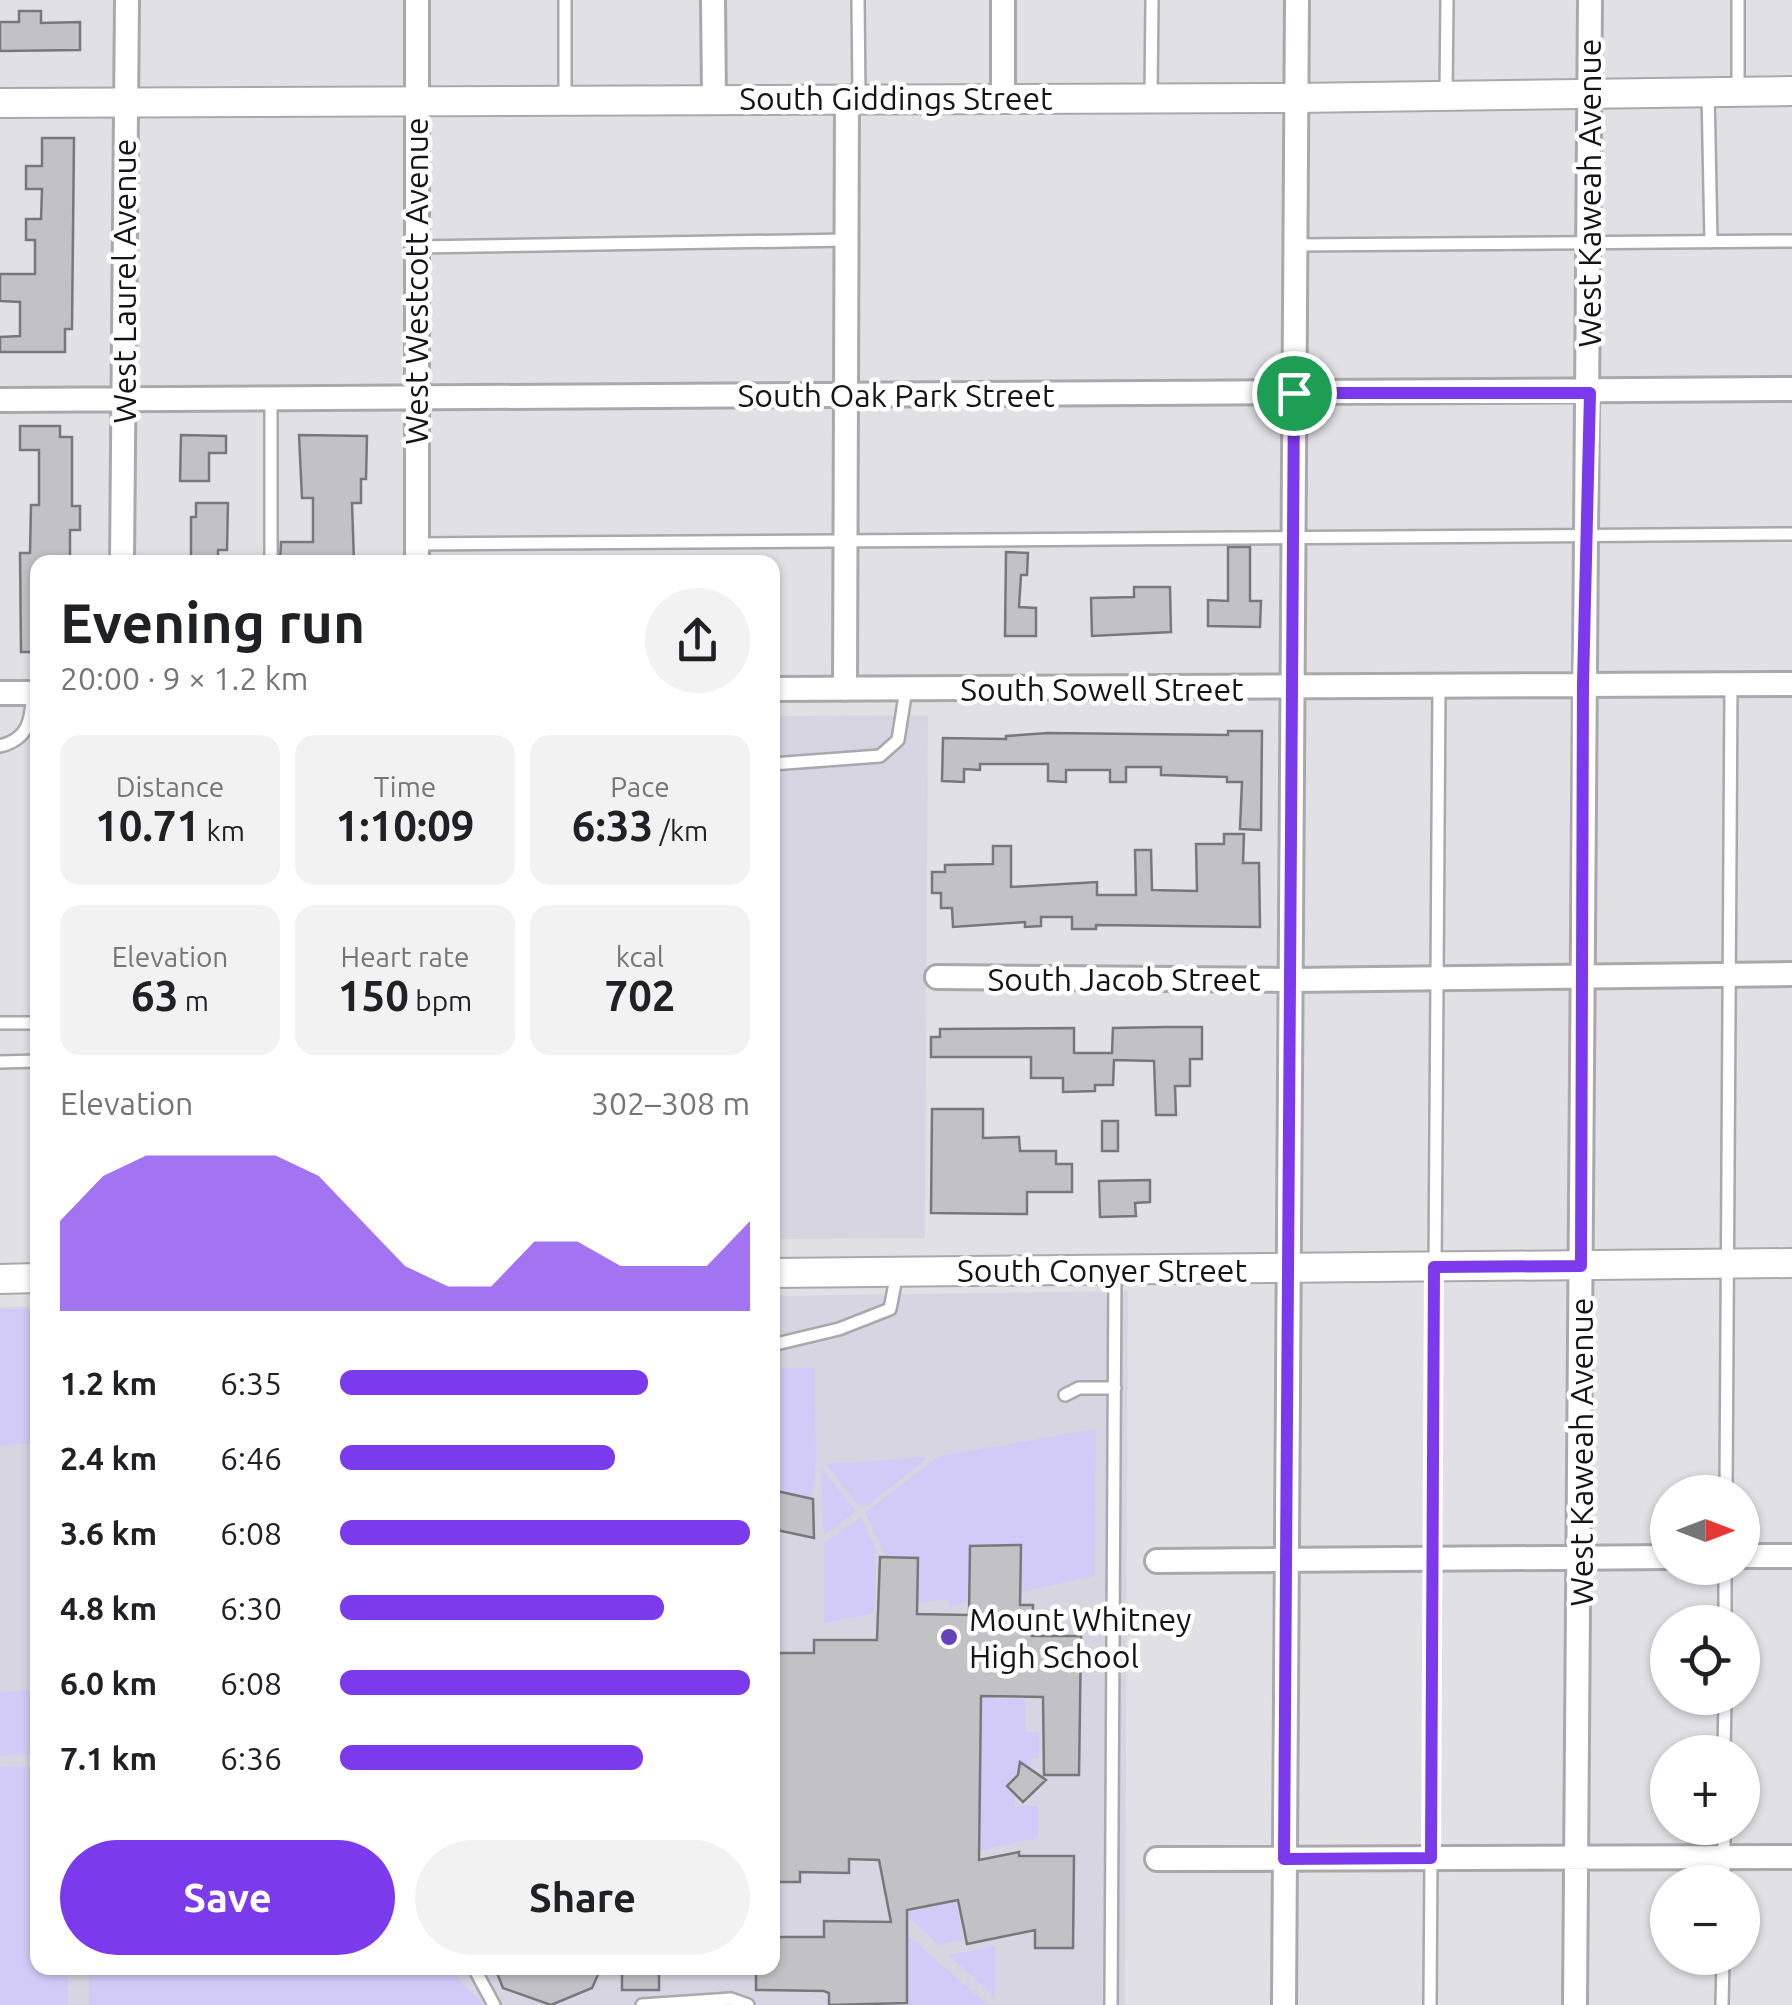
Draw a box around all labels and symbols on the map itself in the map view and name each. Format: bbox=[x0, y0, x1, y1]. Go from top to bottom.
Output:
street label: West Kaweah Avenue bbox=[1571, 39, 1607, 347]
street label: South Giddings Street bbox=[739, 80, 1053, 116]
street label: West Westcott Avenue bbox=[398, 117, 434, 445]
street label: West Laurel Avenue bbox=[106, 139, 142, 423]
pin bbox=[1252, 351, 1337, 436]
street label: South Oak Park Street bbox=[738, 377, 1055, 413]
street label: South Sowell Street bbox=[960, 671, 1244, 707]
street label: South Jacob Street bbox=[987, 961, 1261, 997]
street label: South Conyer Street bbox=[957, 1252, 1247, 1288]
street label: West Kaweah Avenue bbox=[1563, 1298, 1599, 1606]
north arrow bbox=[1650, 1475, 1760, 1585]
place label: Mount Whitney High School bbox=[969, 1601, 1192, 1674]
marker: Mount Whitney High School bbox=[938, 1626, 960, 1648]

